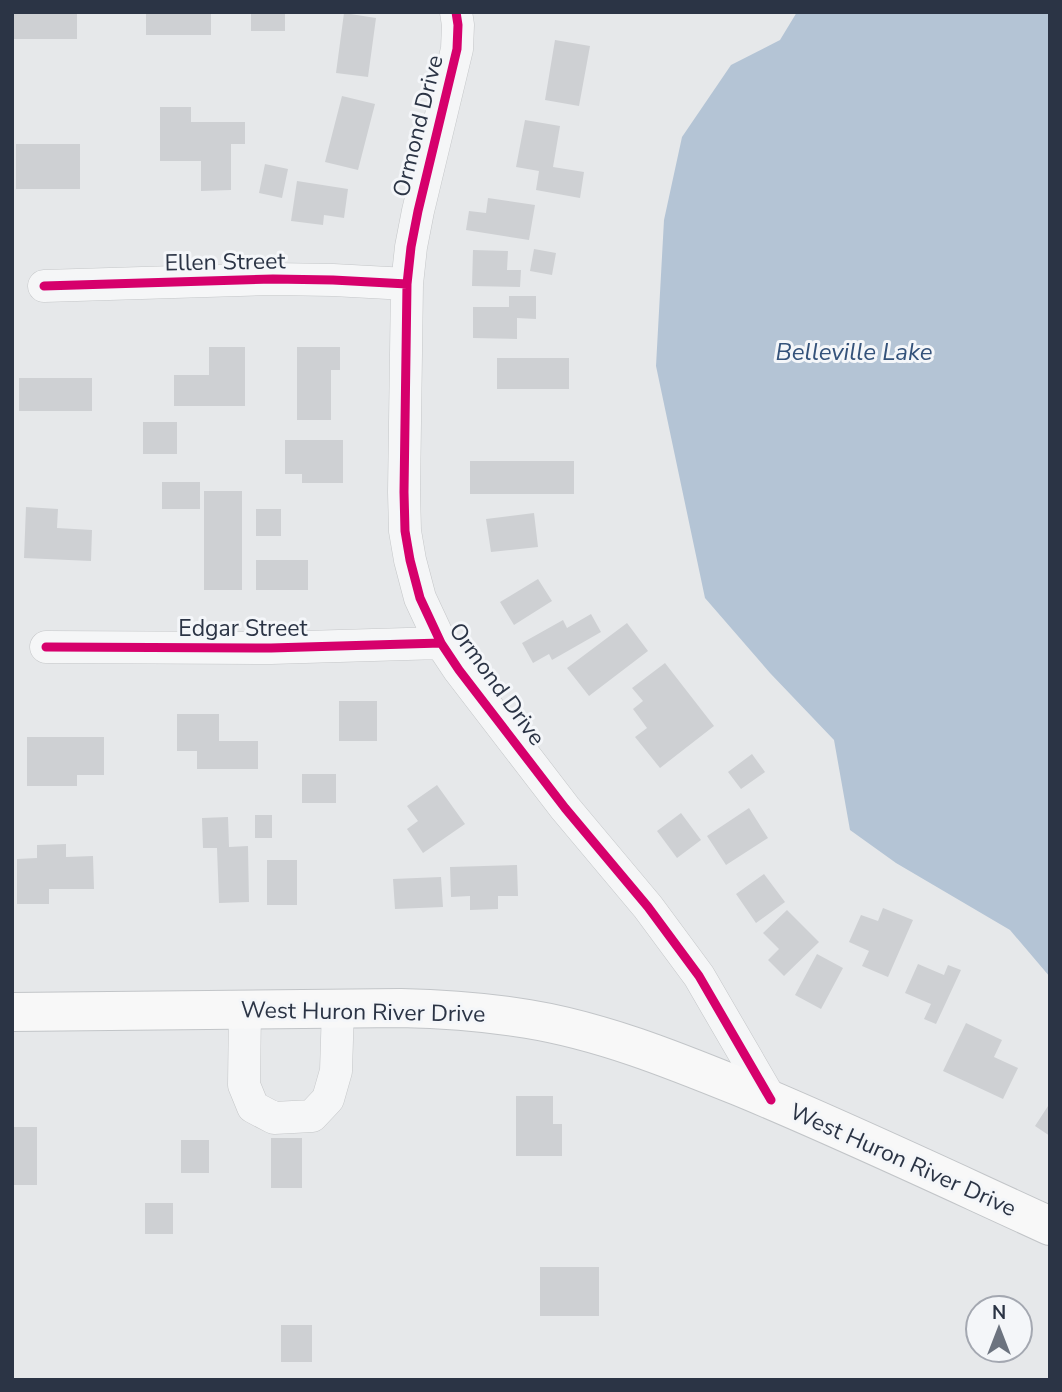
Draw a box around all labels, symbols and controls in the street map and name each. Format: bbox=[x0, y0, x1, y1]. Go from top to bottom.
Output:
street label: Ormond Drive bbox=[385, 52, 451, 200]
street label: Ellen Street bbox=[164, 245, 287, 279]
water label: Belleville Lake bbox=[776, 336, 933, 368]
street label: Edgar Street bbox=[178, 613, 309, 644]
street label: Ormond Drive bbox=[442, 616, 552, 752]
street label: West Huron River Drive bbox=[240, 994, 486, 1030]
street label: West Huron River Drive bbox=[785, 1096, 1021, 1224]
north arrow bbox=[964, 1294, 1034, 1364]
text: N bbox=[992, 1300, 1006, 1326]

